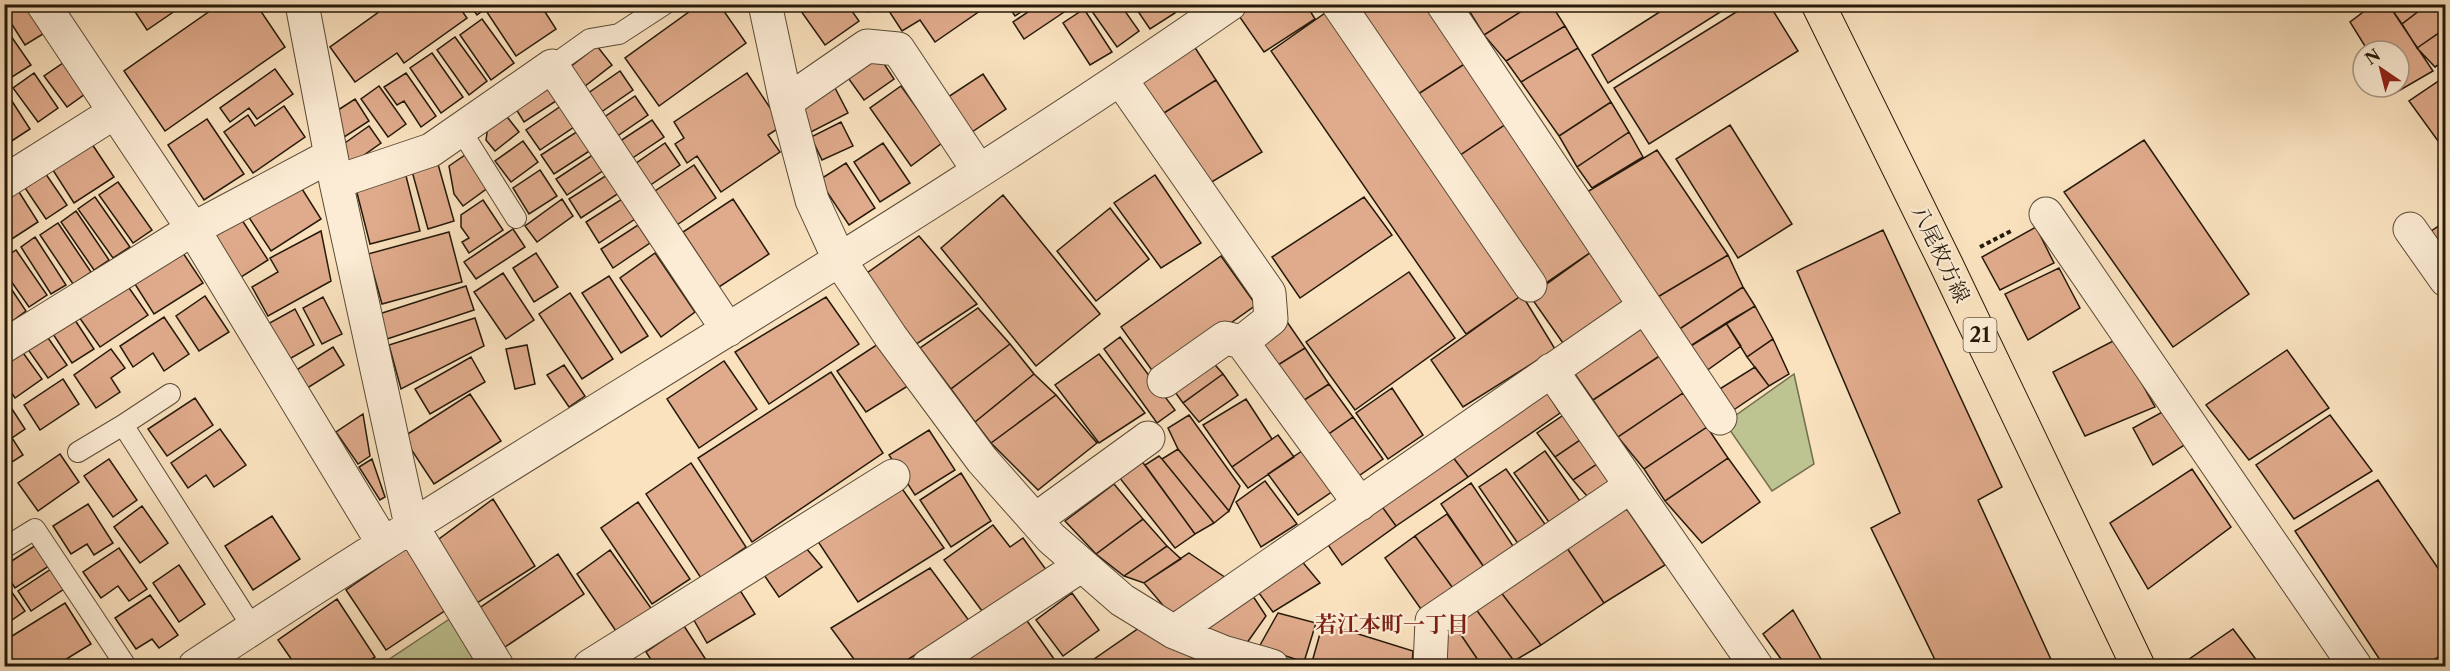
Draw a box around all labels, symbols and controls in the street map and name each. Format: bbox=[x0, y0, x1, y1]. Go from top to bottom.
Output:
north arrow bbox=[2351, 39, 2411, 99]
text: N bbox=[2361, 44, 2384, 69]
street label: 八尾枚方線 bbox=[1907, 201, 1975, 307]
road number: 21 bbox=[1964, 318, 1996, 352]
district label: 若江本町一丁目 bbox=[1315, 611, 1469, 638]

